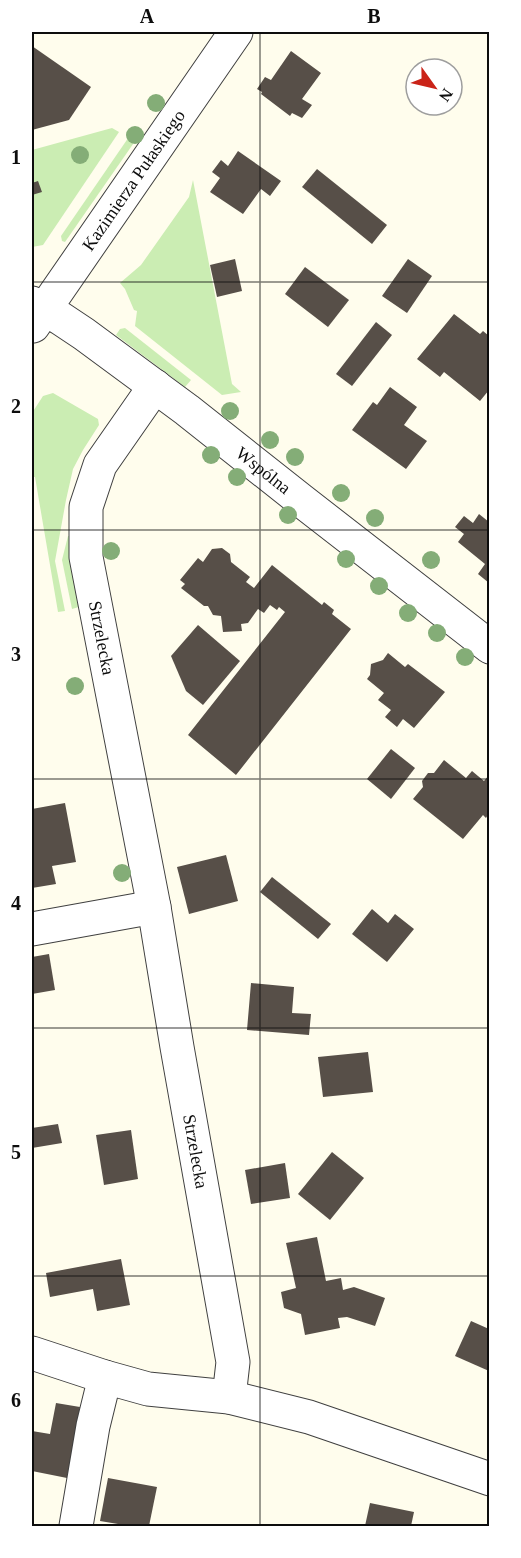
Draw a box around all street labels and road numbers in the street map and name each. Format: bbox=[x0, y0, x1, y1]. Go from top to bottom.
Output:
street label: Kazimierza Pułaskiego bbox=[78, 106, 189, 255]
street label: Wspólna bbox=[232, 443, 295, 498]
street label: Strzelecka bbox=[85, 599, 119, 677]
street label: Strzelecka bbox=[179, 1113, 212, 1190]

